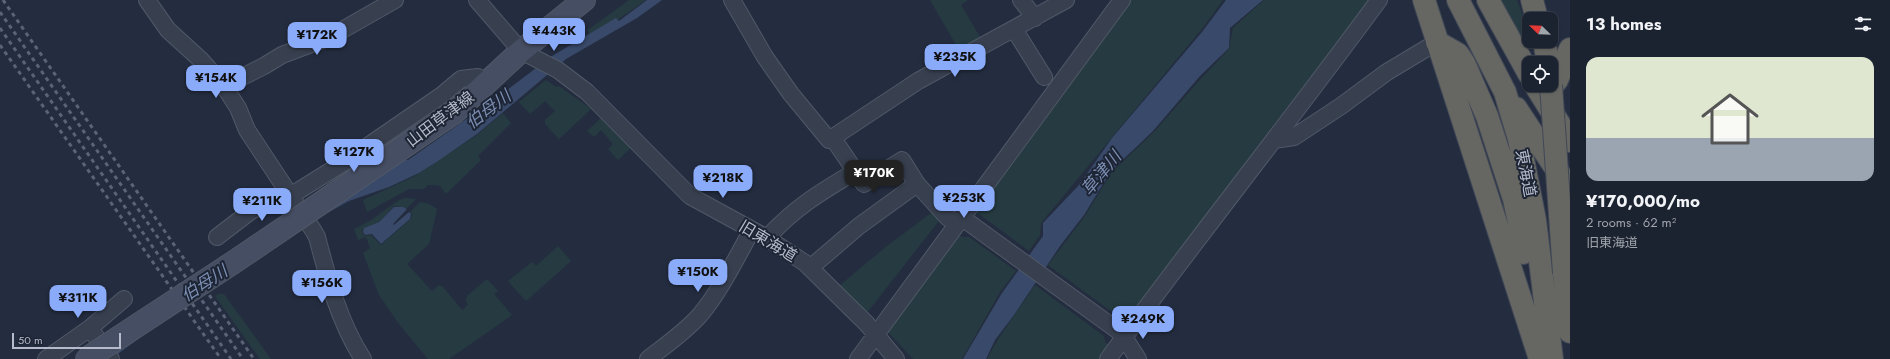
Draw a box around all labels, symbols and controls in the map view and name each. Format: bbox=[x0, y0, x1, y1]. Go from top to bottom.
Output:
north arrow bbox=[1522, 12, 1558, 48]
map controls bbox=[1522, 12, 1558, 92]
text: 13 homes bbox=[1586, 12, 1661, 36]
icon: filters bbox=[1852, 13, 1874, 35]
pin: ¥443K bbox=[526, 18, 582, 52]
text: ¥443K bbox=[532, 21, 576, 40]
pin: ¥172K bbox=[289, 22, 345, 56]
text: ¥172K bbox=[297, 25, 337, 44]
pin: ¥235K bbox=[927, 44, 983, 78]
text: ¥235K bbox=[934, 47, 976, 66]
button: locate bbox=[1522, 56, 1558, 92]
pin: ¥154K bbox=[188, 65, 244, 99]
text: ¥154K bbox=[195, 68, 237, 87]
water label: 伯母川 bbox=[460, 83, 517, 134]
icon: home bbox=[1694, 83, 1766, 155]
street label: 山田草津線 bbox=[401, 86, 479, 152]
pin: ¥127K bbox=[326, 139, 382, 173]
text: ¥127K bbox=[334, 142, 374, 161]
water label: 草津川 bbox=[1075, 144, 1128, 200]
street label: 東海道 bbox=[1510, 147, 1542, 199]
pin: ¥170K bbox=[846, 160, 902, 194]
text: ¥170K bbox=[854, 163, 894, 182]
pin: ¥218K bbox=[695, 165, 751, 199]
text: ¥218K bbox=[702, 168, 744, 187]
pin: ¥253K bbox=[936, 185, 992, 219]
pin: ¥211K bbox=[234, 188, 290, 222]
text: ¥253K bbox=[943, 188, 985, 207]
text: ¥170,000/mo bbox=[1586, 189, 1700, 213]
text: ¥211K bbox=[242, 191, 282, 210]
text: 2 rooms · 62 m² bbox=[1586, 213, 1676, 232]
street label: 旧東海道 bbox=[735, 215, 801, 267]
text: 旧東海道 bbox=[1586, 233, 1638, 252]
water label: 伯母川 bbox=[176, 258, 234, 307]
pin: ¥150K bbox=[670, 259, 726, 293]
text: ¥150K bbox=[677, 262, 719, 281]
pin: ¥156K bbox=[294, 270, 350, 304]
text: ¥156K bbox=[301, 273, 343, 292]
pin: ¥311K bbox=[50, 285, 106, 319]
text: ¥311K bbox=[58, 288, 98, 307]
pin: ¥249K bbox=[1115, 306, 1171, 340]
text: ¥249K bbox=[1121, 309, 1165, 328]
scale bar bbox=[12, 331, 121, 350]
text: 50 m bbox=[18, 332, 43, 348]

